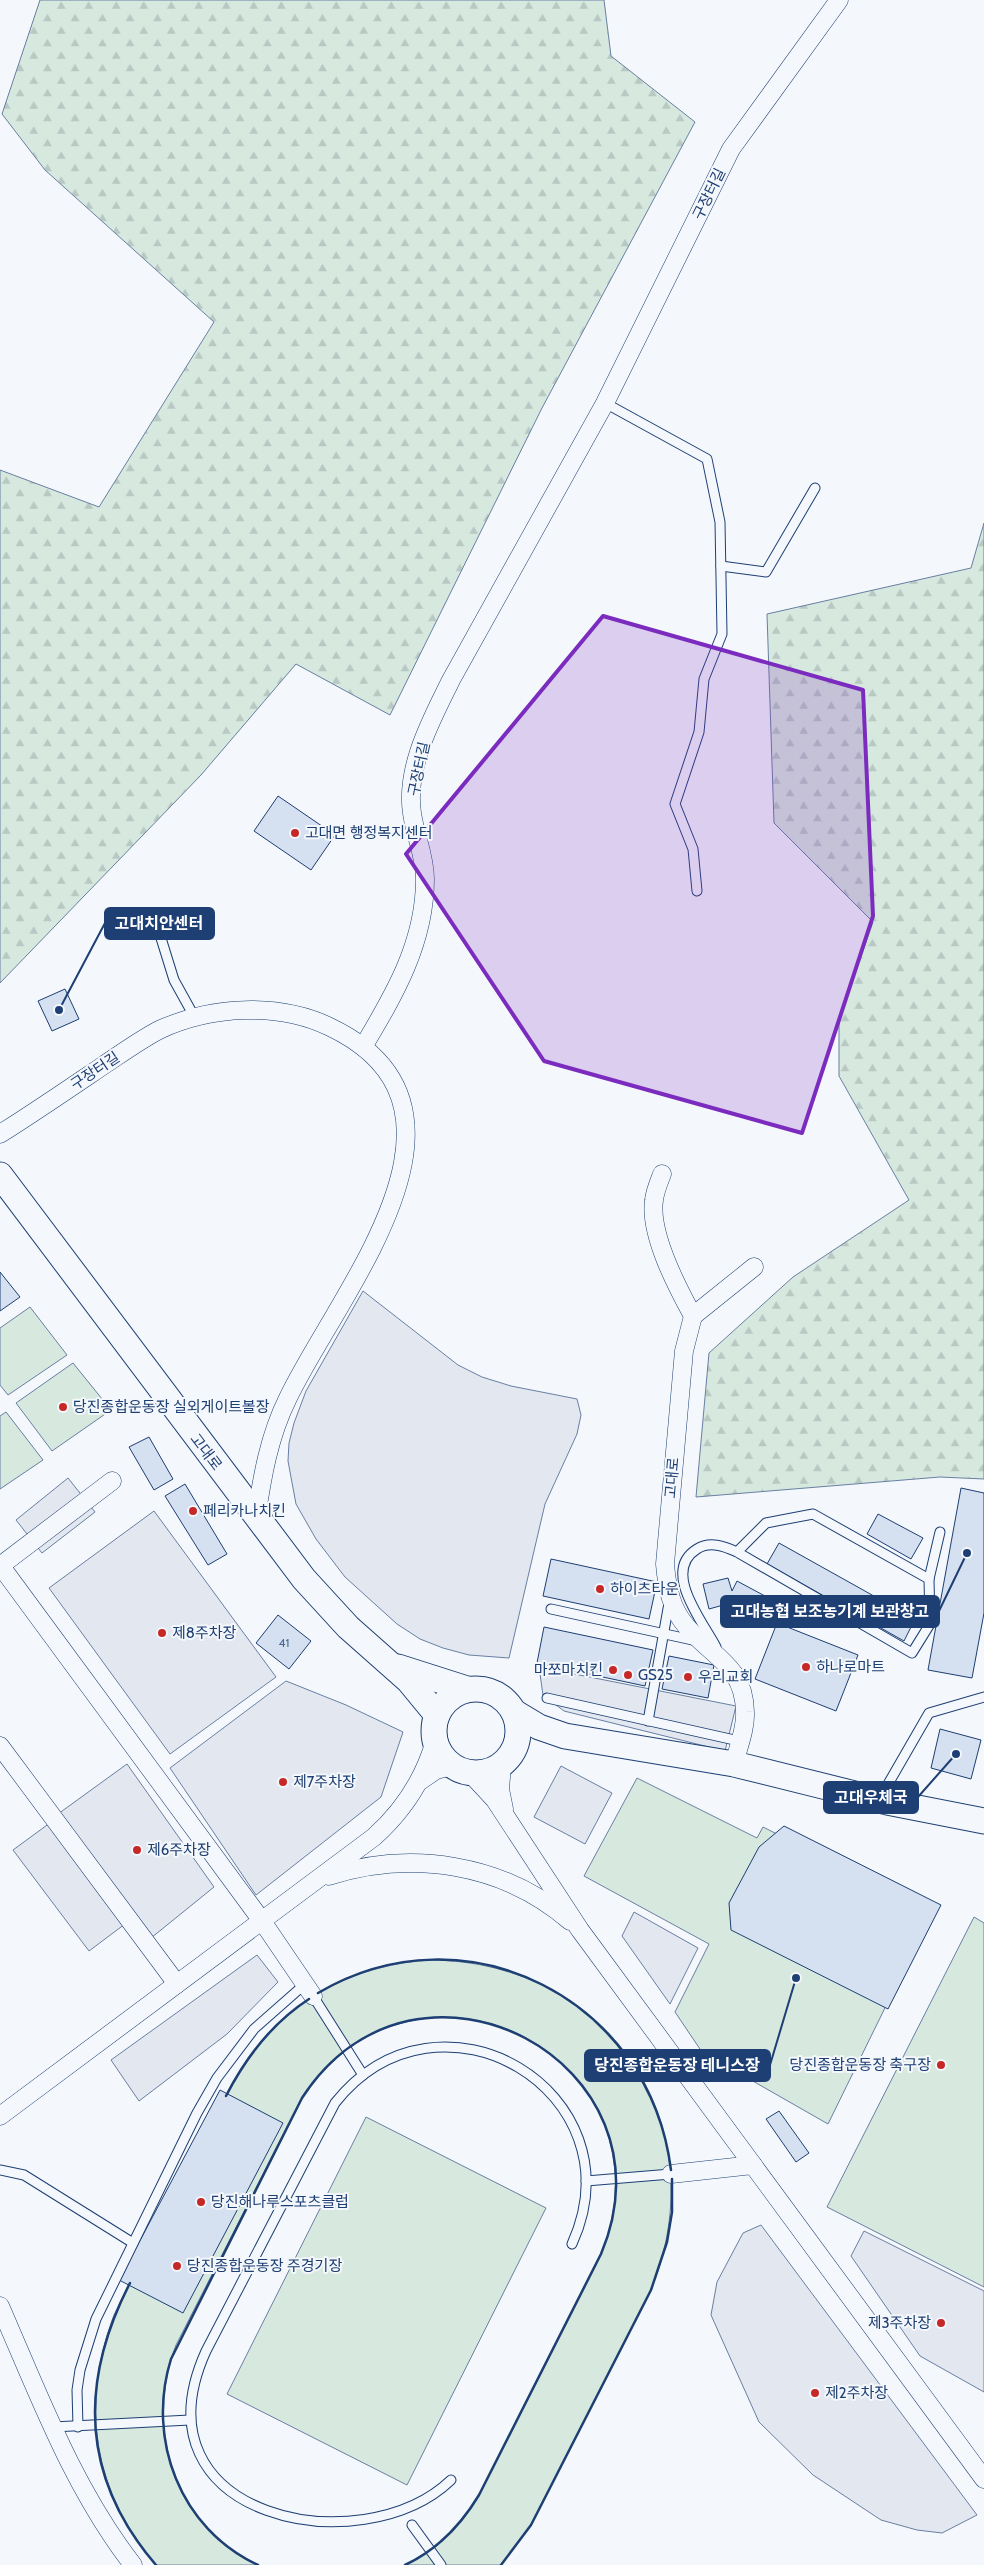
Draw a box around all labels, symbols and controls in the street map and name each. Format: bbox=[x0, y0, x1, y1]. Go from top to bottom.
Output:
street label: 구장터길 bbox=[689, 165, 729, 223]
street label: 구장터길 bbox=[404, 740, 434, 798]
place label: 고대면 행정복지센터 bbox=[305, 824, 433, 842]
marker: 고대면 행정복지센터 bbox=[289, 827, 301, 839]
callout: 고대치안센터 bbox=[105, 908, 214, 939]
text: 고대치안센터 bbox=[115, 914, 203, 933]
street label: 구장터길 bbox=[67, 1048, 123, 1094]
place label: 당진종합운동장 실외게이트볼장 bbox=[73, 1398, 270, 1416]
marker: 당진종합운동장 실외게이트볼장 bbox=[57, 1401, 69, 1413]
street label: 고대로 bbox=[186, 1430, 226, 1474]
street label: 고대로 bbox=[661, 1457, 683, 1499]
place label: 페리카나치킨 bbox=[203, 1502, 286, 1520]
marker: 페리카나치킨 bbox=[187, 1505, 199, 1517]
place label: 하이츠타운 bbox=[610, 1580, 679, 1598]
marker: 하이츠타운 bbox=[594, 1583, 606, 1595]
callout: 고대농협 보조농기계 보관창고 bbox=[721, 1596, 939, 1627]
text: 고대농협 보조농기계 보관창고 bbox=[731, 1602, 929, 1621]
place label: 제8주차장 bbox=[172, 1624, 236, 1642]
marker: 제8주차장 bbox=[156, 1627, 168, 1639]
house number: 41 bbox=[279, 1635, 289, 1650]
place label: 하나로마트 bbox=[816, 1658, 885, 1676]
place label: 마쪼마치킨 bbox=[534, 1661, 603, 1679]
marker: 하나로마트 bbox=[800, 1661, 812, 1673]
marker: 마쪼마치킨 bbox=[607, 1664, 619, 1676]
place label: GS25 bbox=[638, 1666, 673, 1684]
place label: 우리교회 bbox=[698, 1668, 753, 1686]
marker: GS25 bbox=[622, 1669, 634, 1681]
marker: 우리교회 bbox=[682, 1671, 694, 1683]
place label: 제7주차장 bbox=[293, 1773, 356, 1791]
marker: 제7주차장 bbox=[277, 1776, 289, 1788]
callout: 고대우체국 bbox=[824, 1782, 918, 1813]
text: 고대우체국 bbox=[834, 1788, 908, 1807]
place label: 제6주차장 bbox=[147, 1841, 211, 1859]
marker: 제6주차장 bbox=[131, 1844, 143, 1856]
callout: 당진종합운동장 테니스장 bbox=[585, 2050, 770, 2081]
text: 당진종합운동장 테니스장 bbox=[594, 2056, 760, 2075]
place label: 당진종합운동장 축구장 bbox=[790, 2056, 931, 2074]
marker: 당진종합운동장 축구장 bbox=[935, 2059, 947, 2071]
place label: 당진해나루스포츠클럽 bbox=[211, 2193, 349, 2211]
marker: 당진해나루스포츠클럽 bbox=[195, 2196, 207, 2208]
place label: 당진종합운동장 주경기장 bbox=[187, 2257, 342, 2275]
marker: 당진종합운동장 주경기장 bbox=[171, 2260, 183, 2272]
place label: 제3주차장 bbox=[868, 2314, 931, 2332]
marker: 제3주차장 bbox=[935, 2317, 947, 2329]
place label: 제2주차장 bbox=[825, 2384, 888, 2402]
marker: 제2주차장 bbox=[809, 2387, 821, 2399]

